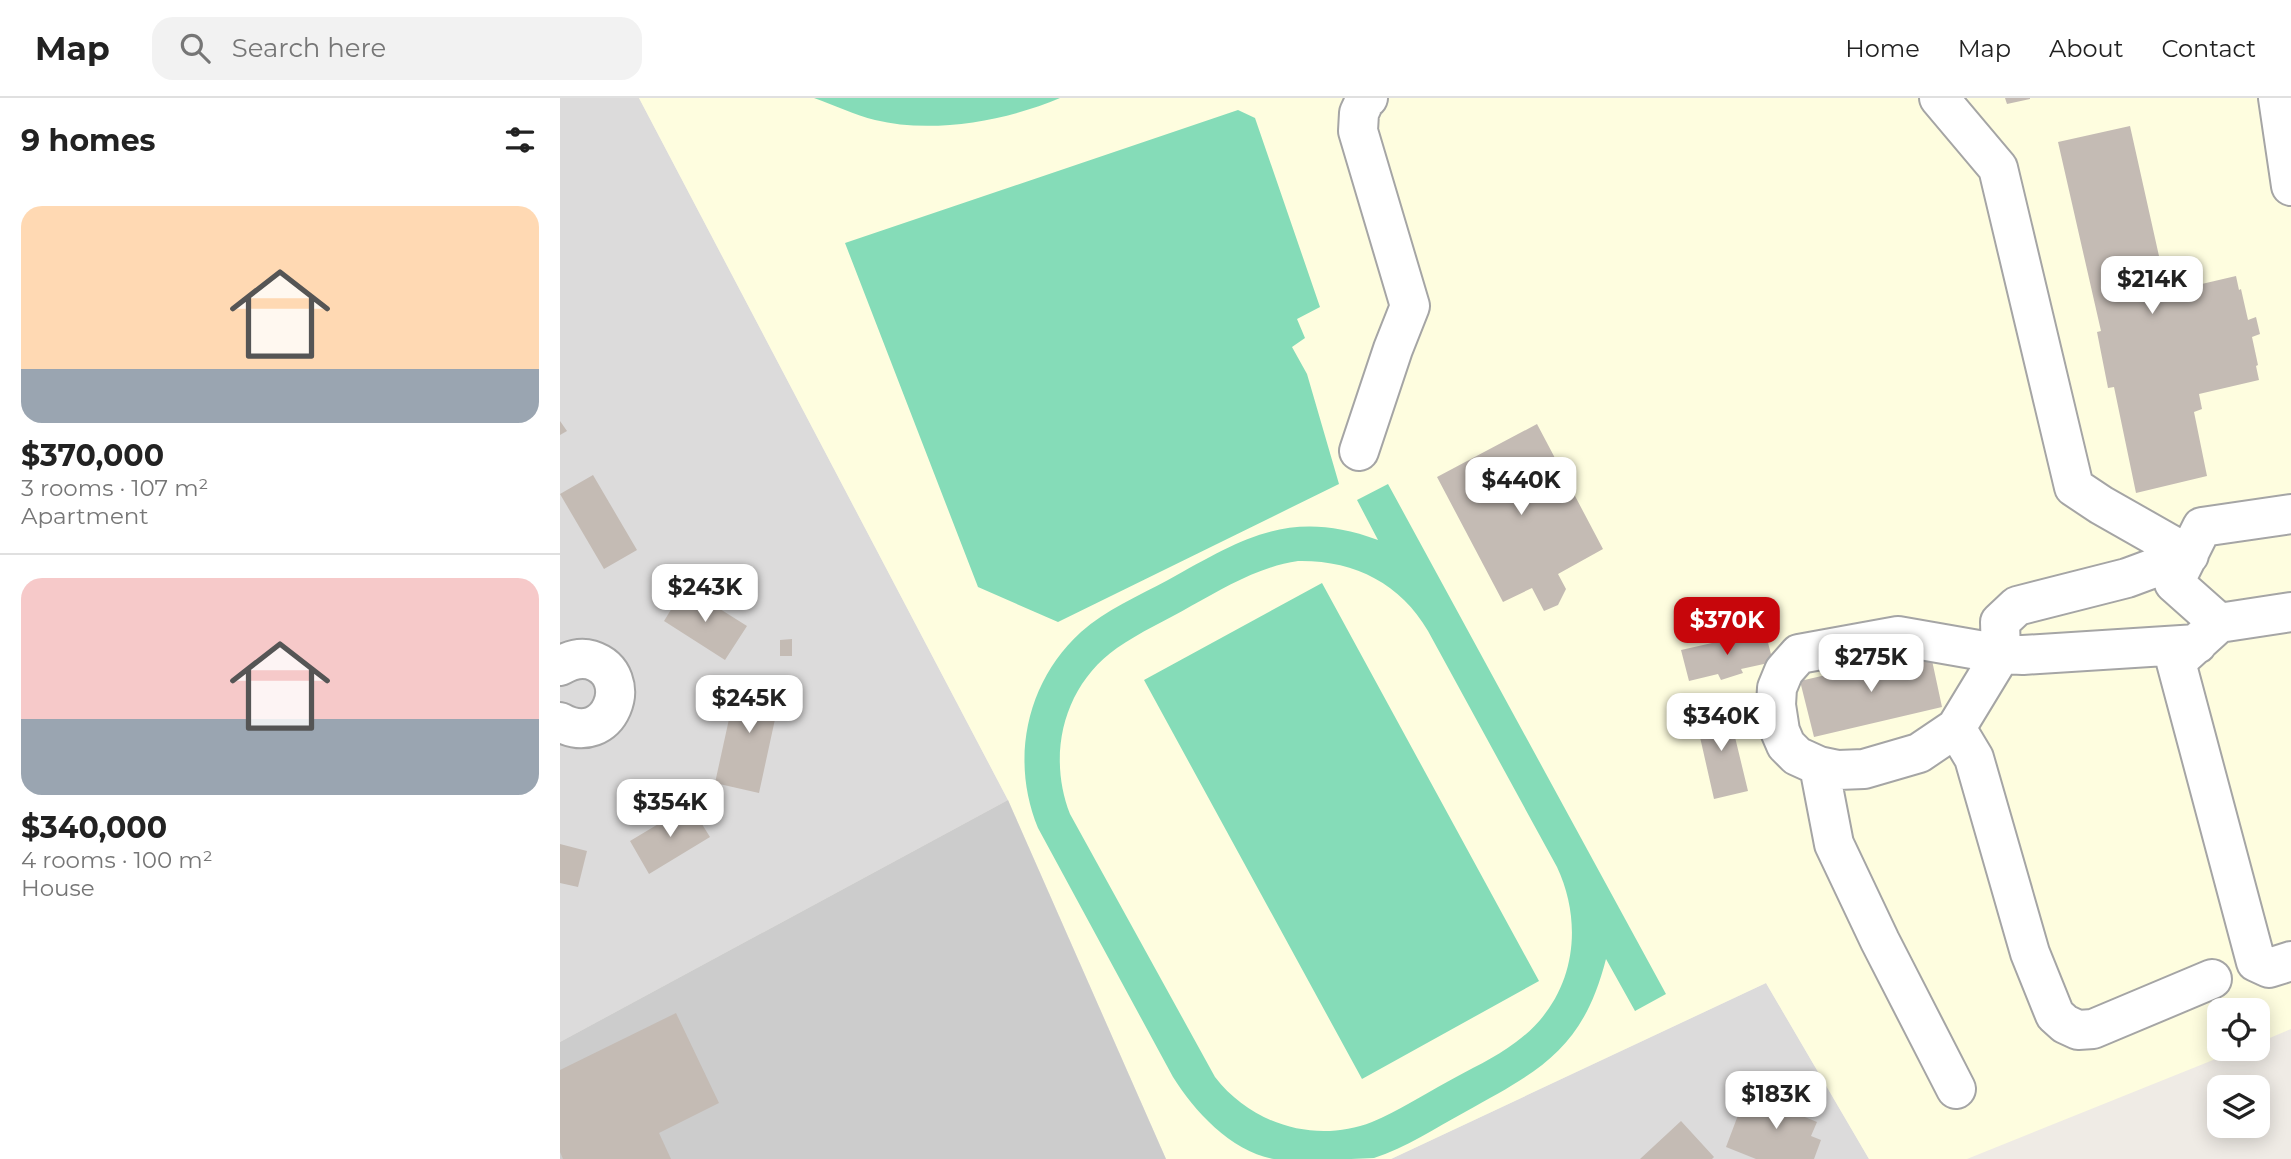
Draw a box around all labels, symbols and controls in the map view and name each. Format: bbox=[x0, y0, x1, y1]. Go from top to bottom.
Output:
search box bbox=[152, 17, 642, 80]
text: Map bbox=[35, 28, 110, 68]
icon: search bbox=[176, 29, 214, 67]
text: Search here bbox=[232, 32, 386, 64]
text: Home bbox=[1845, 34, 1920, 63]
text: Map bbox=[1958, 34, 2011, 63]
text: About bbox=[2049, 34, 2123, 63]
text: Contact bbox=[2161, 34, 2256, 63]
icon: filters bbox=[501, 121, 539, 159]
text: 9 homes bbox=[21, 122, 156, 159]
icon: home bbox=[217, 251, 343, 377]
pin: $214K bbox=[2103, 256, 2201, 316]
text: $214K bbox=[2117, 265, 2187, 293]
text: $370,000 bbox=[21, 437, 164, 474]
pin: $440K bbox=[1472, 458, 1570, 517]
text: $440K bbox=[1481, 466, 1561, 494]
text: 3 rooms · 107 m² bbox=[21, 474, 208, 502]
text: Apartment bbox=[21, 502, 149, 530]
pin: $243K bbox=[656, 564, 754, 624]
text: $243K bbox=[668, 573, 742, 601]
pin: $370K bbox=[1678, 598, 1776, 657]
text: $370K bbox=[1690, 606, 1764, 634]
icon: home bbox=[217, 623, 343, 749]
pin: $275K bbox=[1822, 634, 1920, 694]
text: $275K bbox=[1835, 643, 1907, 671]
pin: $245K bbox=[700, 676, 798, 735]
text: $245K bbox=[712, 684, 786, 712]
pin: $340K bbox=[1672, 694, 1770, 753]
text: $340K bbox=[1683, 702, 1759, 730]
pin: $354K bbox=[621, 780, 719, 839]
text: $354K bbox=[633, 788, 707, 816]
text: $340,000 bbox=[21, 809, 167, 846]
text: 4 rooms · 100 m² bbox=[21, 846, 213, 874]
text: House bbox=[21, 874, 95, 902]
map controls bbox=[2207, 998, 2270, 1138]
button: locate bbox=[2207, 998, 2270, 1061]
pin: $183K bbox=[1727, 1072, 1825, 1131]
button: layers bbox=[2207, 1075, 2270, 1138]
text: $183K bbox=[1741, 1080, 1811, 1108]

